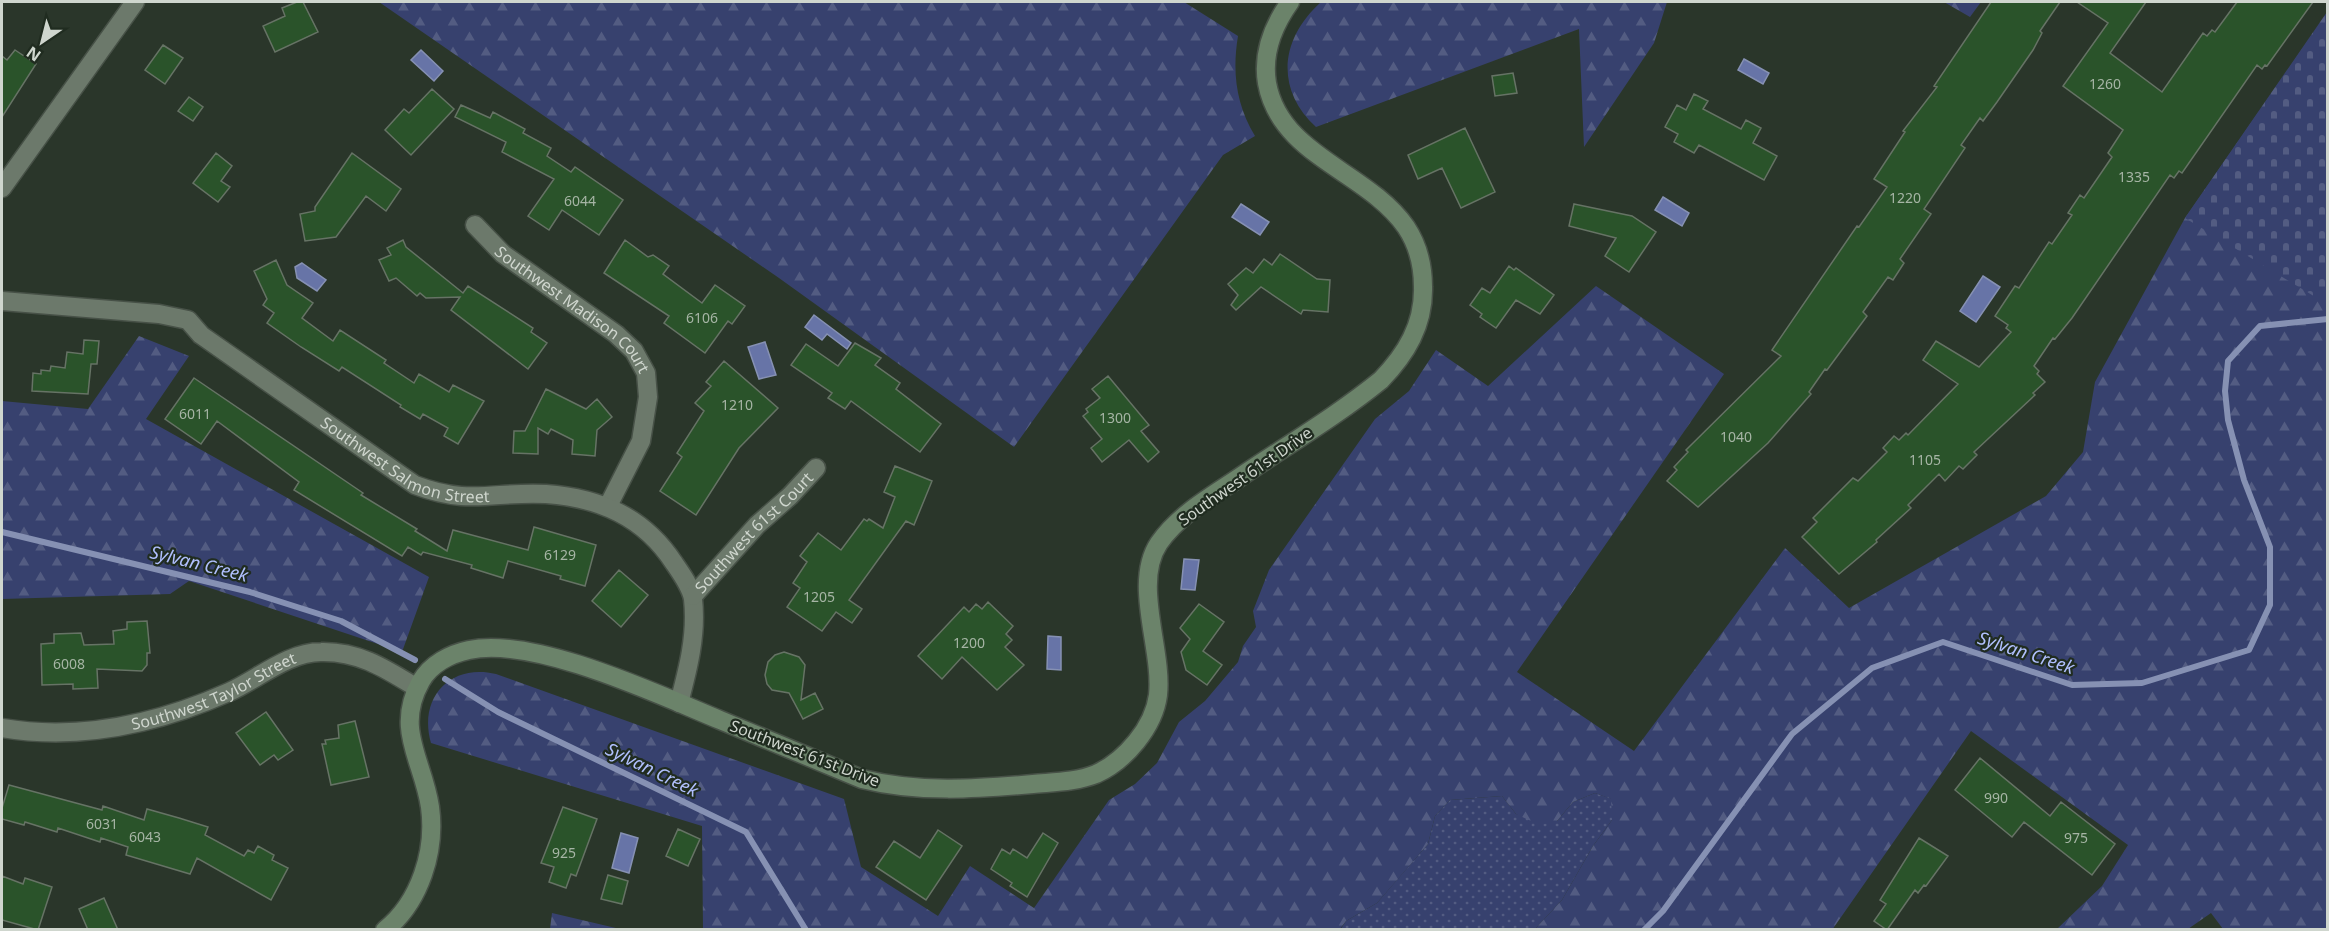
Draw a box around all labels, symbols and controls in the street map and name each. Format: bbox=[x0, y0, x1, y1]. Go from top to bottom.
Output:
north arrow bbox=[12, 12, 72, 72]
text: N bbox=[22, 42, 45, 67]
house number: 1260 bbox=[2089, 74, 2121, 93]
house number: 1335 bbox=[2118, 167, 2150, 186]
house number: 1220 bbox=[1889, 188, 1921, 207]
house number: 6044 bbox=[564, 191, 596, 210]
street label: Southwest Madison Court bbox=[490, 241, 655, 377]
house number: 6106 bbox=[686, 308, 718, 327]
house number: 1210 bbox=[721, 395, 753, 414]
house number: 6011 bbox=[179, 404, 211, 423]
house number: 1300 bbox=[1099, 408, 1131, 427]
street label: Southwest Salmon Street bbox=[316, 411, 490, 507]
street label: Southwest 61st Drive bbox=[1174, 421, 1316, 531]
house number: 1040 bbox=[1720, 427, 1752, 446]
house number: 1105 bbox=[1909, 450, 1941, 469]
street label: Southwest 61st Court bbox=[690, 467, 818, 598]
water label: Sylvan Creek bbox=[148, 539, 252, 587]
house number: 6129 bbox=[544, 545, 576, 564]
house number: 1205 bbox=[803, 587, 835, 606]
water label: Sylvan Creek bbox=[1975, 625, 2079, 679]
house number: 1200 bbox=[953, 633, 985, 652]
street label: Southwest Taylor Street bbox=[129, 647, 299, 735]
house number: 6008 bbox=[53, 654, 85, 673]
street label: Southwest 61st Drive bbox=[727, 714, 883, 792]
water label: Sylvan Creek bbox=[602, 736, 704, 802]
house number: 990 bbox=[1984, 788, 2008, 807]
house number: 6031 bbox=[86, 814, 118, 833]
house number: 6043 bbox=[129, 827, 161, 846]
house number: 975 bbox=[2064, 828, 2088, 847]
house number: 925 bbox=[552, 843, 576, 862]

